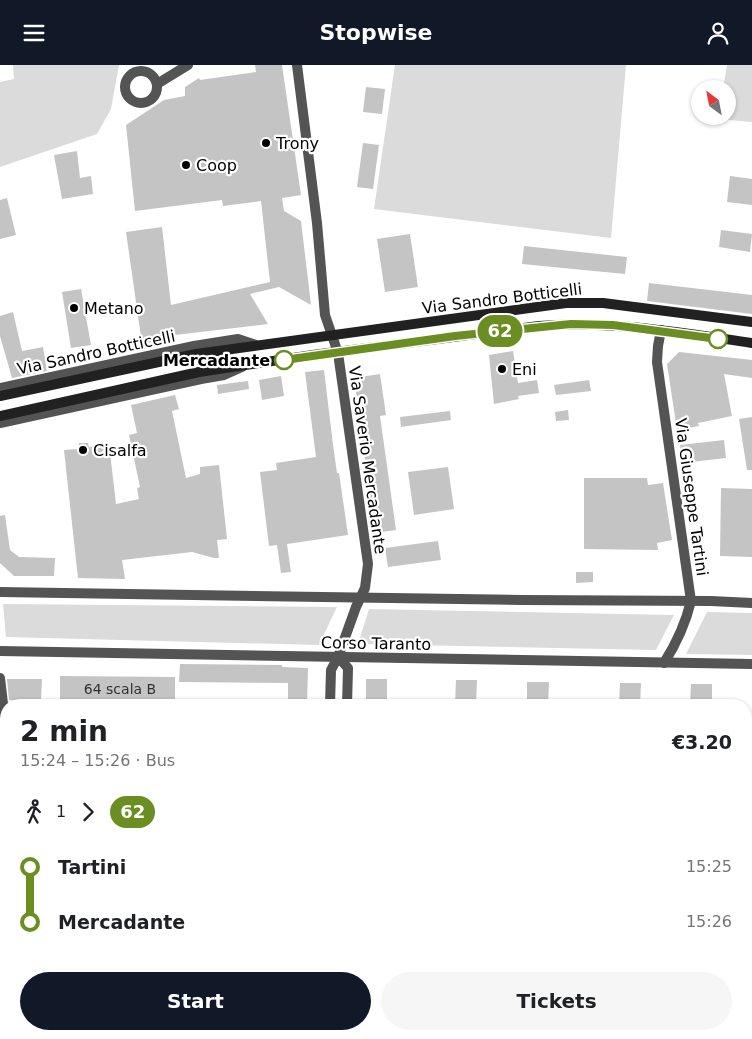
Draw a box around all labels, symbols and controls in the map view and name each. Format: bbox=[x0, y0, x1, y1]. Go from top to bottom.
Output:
icon: menu bbox=[20, 19, 48, 47]
icon: person bbox=[704, 19, 732, 47]
text: Stopwise bbox=[319, 20, 433, 45]
north arrow bbox=[691, 80, 736, 125]
map controls bbox=[691, 80, 736, 125]
place label: Trony bbox=[275, 134, 319, 153]
marker: Trony bbox=[260, 137, 272, 149]
place label: Coop bbox=[196, 156, 237, 175]
marker: Coop bbox=[180, 159, 192, 171]
street label: Via Sandro Botticelli bbox=[421, 279, 583, 318]
place label: Metano bbox=[84, 299, 144, 318]
marker: Metano bbox=[68, 302, 80, 314]
line badge: 62 bbox=[478, 315, 522, 347]
text: 62 bbox=[487, 320, 513, 341]
street label: Via Sandro Botticelli bbox=[15, 326, 177, 379]
unlabelled marker bbox=[708, 329, 728, 349]
marker: Mercadante bbox=[274, 350, 294, 370]
place label: Mercadante bbox=[163, 351, 270, 370]
place label: Eni bbox=[512, 360, 537, 379]
marker: Eni bbox=[496, 363, 508, 375]
street label: Via Saverio Mercadante bbox=[345, 365, 390, 555]
street label: Via Giuseppe Tartini bbox=[671, 417, 712, 577]
place label: Cisalfa bbox=[93, 441, 147, 460]
marker: Cisalfa bbox=[77, 444, 89, 456]
street label: Corso Taranto bbox=[321, 633, 431, 654]
house number: 64 scala B bbox=[84, 681, 156, 697]
text: 2 min bbox=[20, 715, 108, 748]
text: €3.20 bbox=[672, 731, 732, 753]
text: 15:24 – 15:26 · Bus bbox=[20, 751, 175, 770]
icon: walk bbox=[20, 798, 48, 826]
icon: forward bbox=[74, 798, 102, 826]
text: 62 bbox=[120, 801, 145, 822]
text: 1 bbox=[56, 802, 66, 821]
text: Tartini bbox=[58, 856, 126, 878]
text: 15:25 bbox=[686, 857, 732, 876]
text: Mercadante bbox=[58, 911, 185, 933]
text: 15:26 bbox=[686, 912, 732, 931]
button: Start bbox=[20, 972, 371, 1030]
button: Tickets bbox=[381, 972, 732, 1030]

